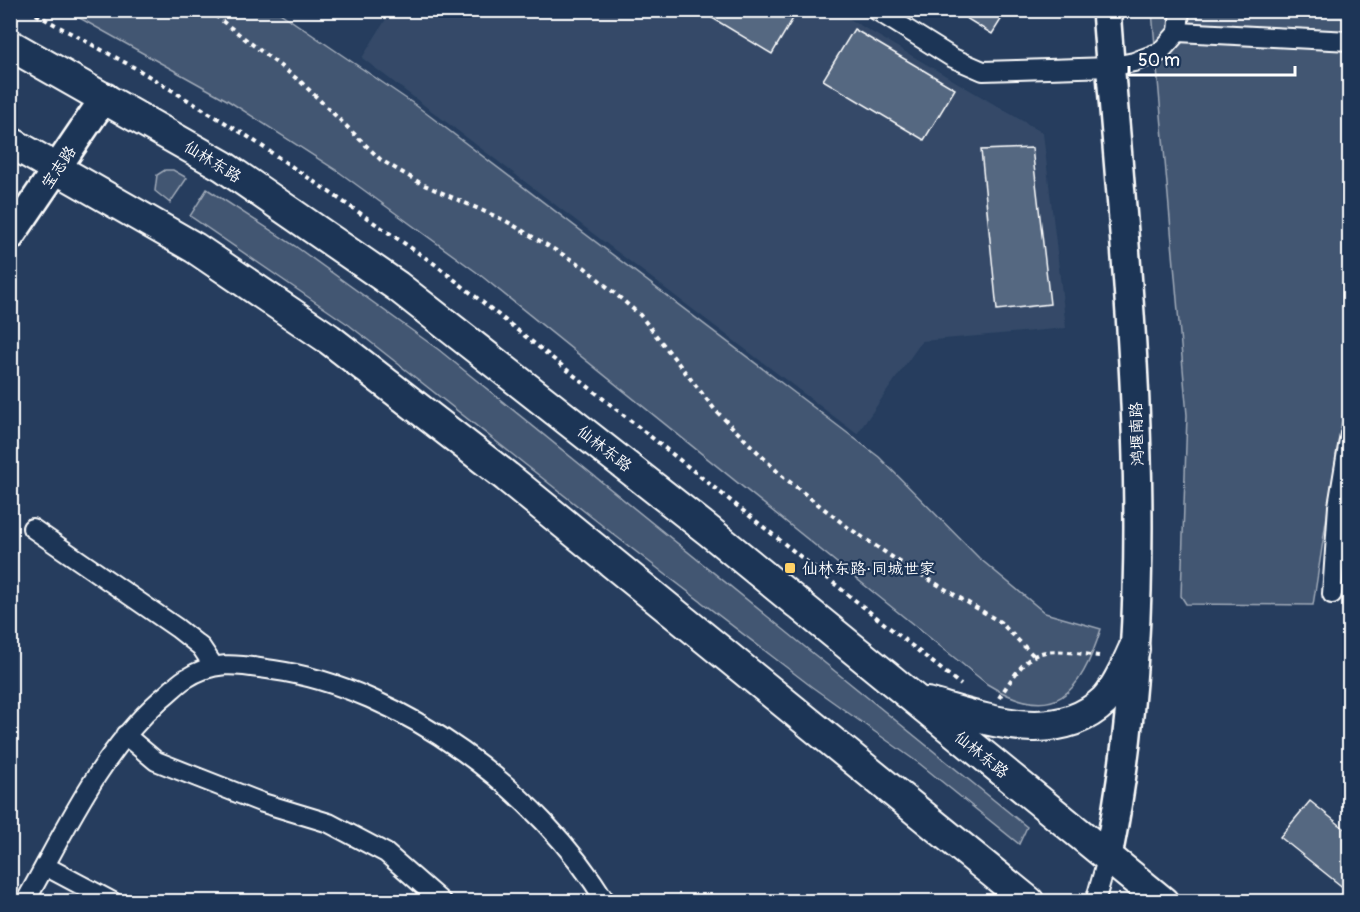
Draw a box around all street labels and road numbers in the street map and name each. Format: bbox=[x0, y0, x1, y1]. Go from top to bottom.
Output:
street label: 仙林东路 bbox=[180, 136, 245, 187]
street label: 宝志路 bbox=[37, 142, 81, 193]
street label: 鸿堰南路 bbox=[1126, 402, 1148, 466]
street label: 仙林东路 bbox=[573, 421, 636, 476]
street label: 仙林东路 bbox=[950, 727, 1013, 783]

